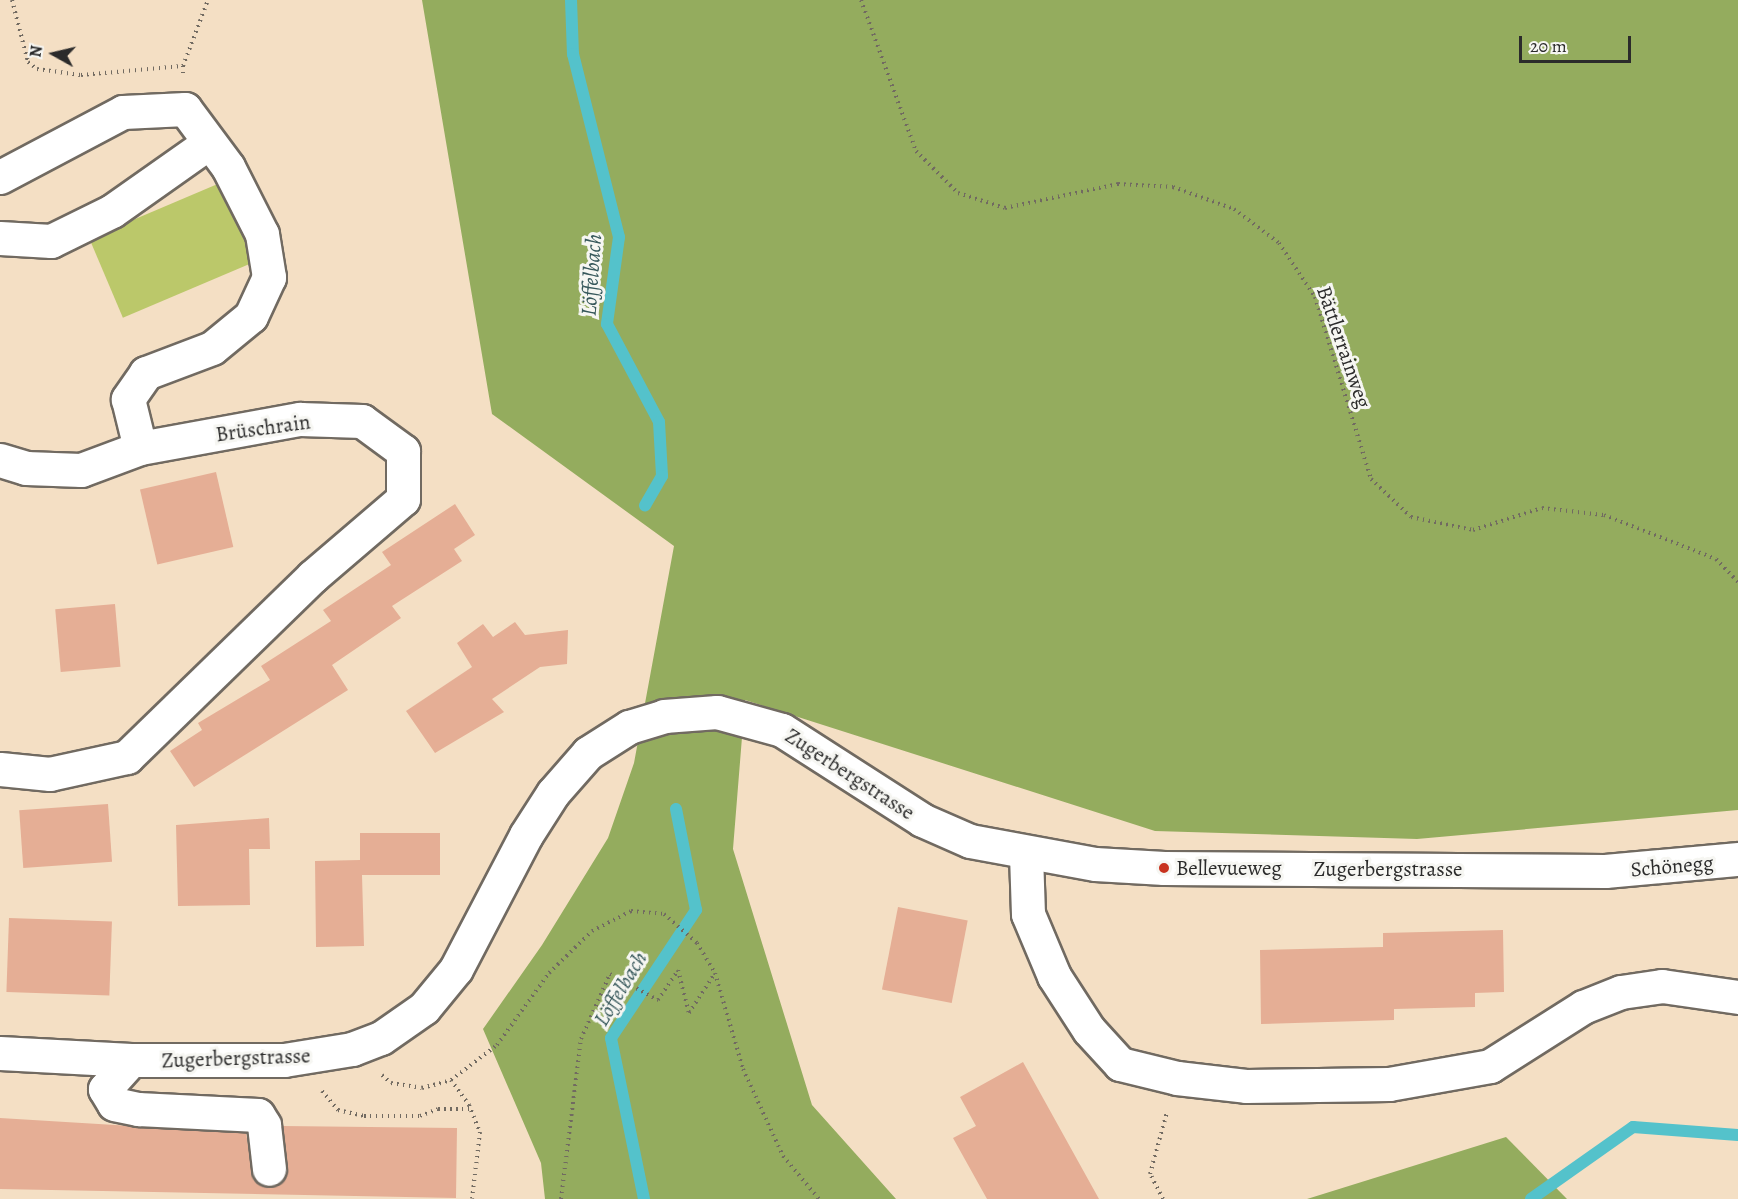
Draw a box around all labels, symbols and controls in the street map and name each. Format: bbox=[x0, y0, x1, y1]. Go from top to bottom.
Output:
north arrow bbox=[24, 24, 84, 84]
scale bar bbox=[1522, 24, 1634, 62]
text: 20 m bbox=[1530, 34, 1567, 58]
text: N bbox=[24, 44, 48, 59]
water label: Löffelbach bbox=[576, 233, 608, 317]
street label: Bättlerrainweg bbox=[1311, 283, 1377, 411]
street label: Brüschrain bbox=[214, 409, 312, 447]
street label: Zugerbergstrasse bbox=[781, 723, 919, 825]
street label: Schönegg bbox=[1630, 850, 1714, 882]
place label: Bellevueweg bbox=[1176, 855, 1282, 881]
street label: Zugerbergstrasse bbox=[1314, 856, 1462, 882]
marker: Bellevueweg bbox=[1157, 861, 1171, 875]
water label: Löffelbach bbox=[588, 947, 654, 1031]
street label: Zugerbergstrasse bbox=[161, 1043, 311, 1073]

